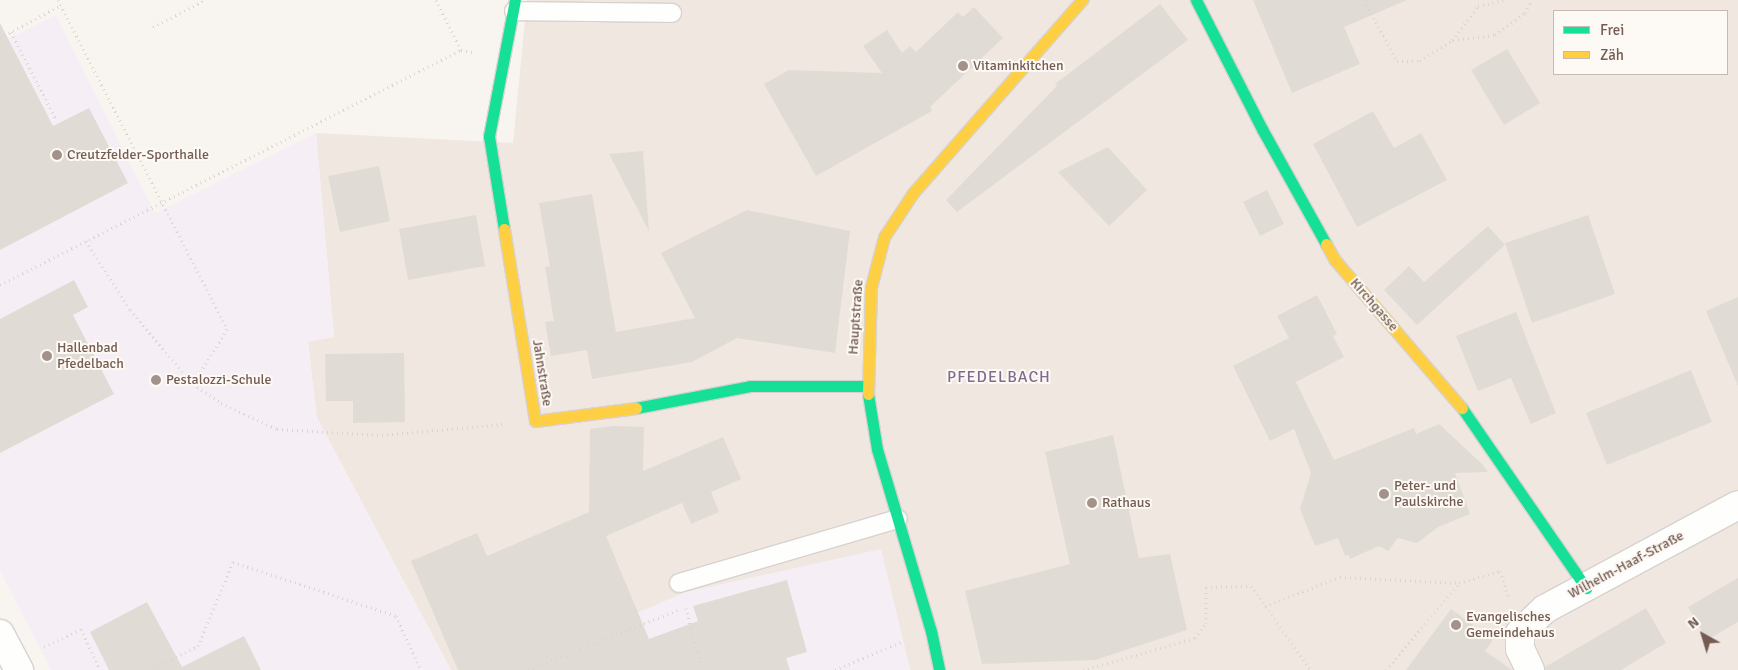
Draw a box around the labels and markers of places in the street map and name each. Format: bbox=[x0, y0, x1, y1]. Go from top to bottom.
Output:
place label: Vitaminkitchen bbox=[973, 58, 1064, 74]
marker: Vitaminkitchen bbox=[957, 60, 969, 72]
place label: Creutzfelder-Sporthalle bbox=[67, 147, 209, 163]
marker: Creutzfelder-Sporthalle bbox=[51, 149, 63, 161]
place label: Hallenbad Pfedelbach bbox=[57, 340, 124, 372]
marker: Hallenbad Pfedelbach bbox=[41, 350, 53, 362]
place label: Pestalozzi-Schule bbox=[166, 372, 272, 388]
marker: Pestalozzi-Schule bbox=[150, 374, 162, 386]
place label: Peter- und Paulskirche bbox=[1394, 478, 1463, 511]
marker: Peter- und Paulskirche bbox=[1378, 488, 1390, 500]
place label: Rathaus bbox=[1102, 495, 1151, 511]
marker: Rathaus bbox=[1086, 497, 1098, 509]
place label: Evangelisches Gemeindehaus bbox=[1466, 609, 1555, 642]
marker: Evangelisches Gemeindehaus bbox=[1450, 619, 1462, 631]

